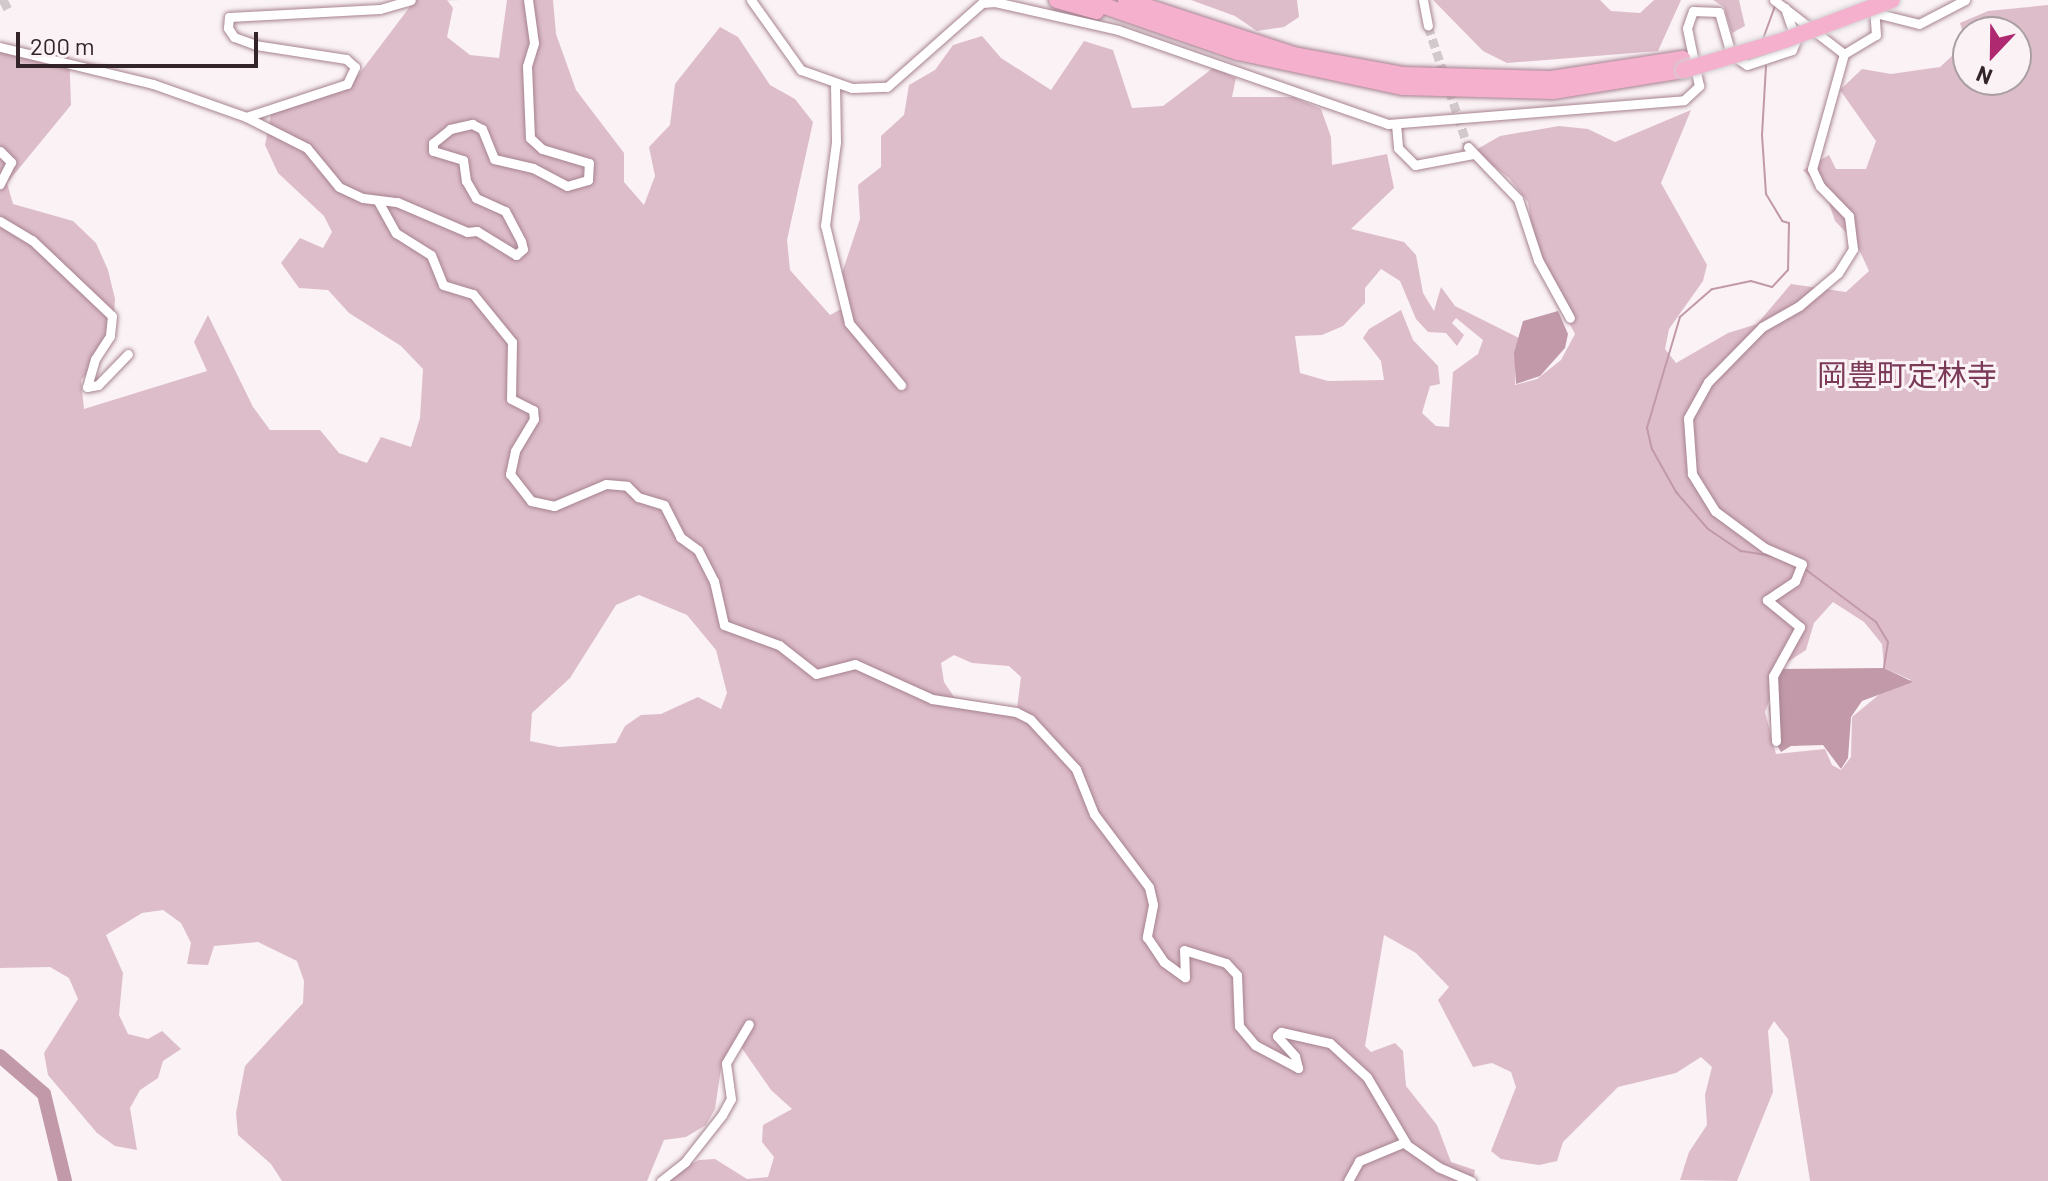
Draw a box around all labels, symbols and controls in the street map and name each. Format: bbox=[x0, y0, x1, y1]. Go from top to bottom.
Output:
scale bar bbox=[20, 16, 262, 66]
north arrow bbox=[1952, 16, 2032, 96]
text: 200 m bbox=[30, 31, 95, 60]
text: N bbox=[1972, 62, 1995, 91]
district label: 岡豊町定林寺 bbox=[1817, 356, 1997, 392]

